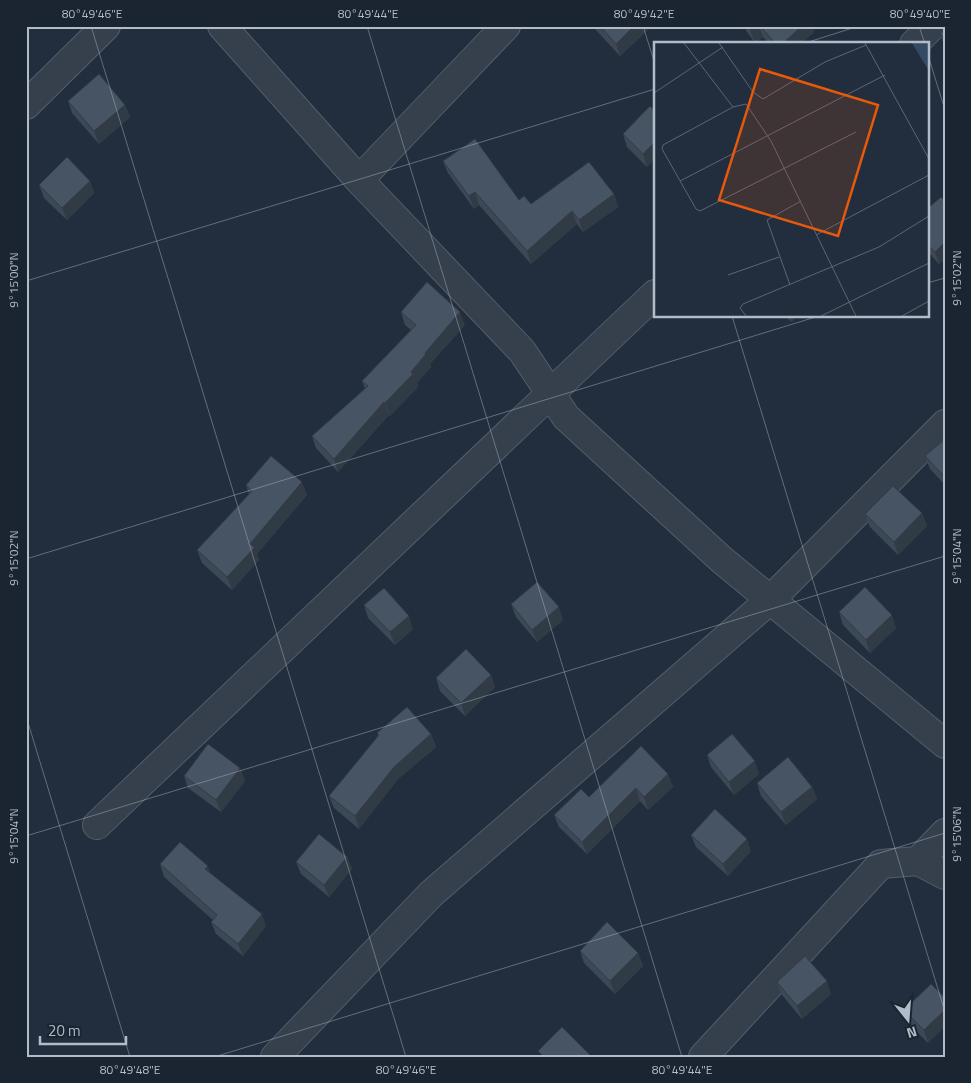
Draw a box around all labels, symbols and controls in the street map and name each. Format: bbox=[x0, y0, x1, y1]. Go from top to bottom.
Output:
text: 80°49'46"E bbox=[62, 4, 123, 23]
text: 80°49'44"E bbox=[338, 4, 399, 23]
text: 80°49'42"E bbox=[614, 4, 675, 23]
text: 80°49'40"E bbox=[890, 4, 951, 23]
inset map bbox=[654, 42, 928, 318]
text: 9°15'02"N bbox=[947, 250, 966, 306]
text: 9°15'00"N bbox=[4, 252, 23, 308]
text: 9°15'04"N bbox=[947, 528, 966, 584]
text: 9°15'02"N bbox=[4, 530, 23, 586]
text: 9°15'06"N bbox=[947, 806, 966, 862]
text: 9°15'04"N bbox=[4, 808, 23, 864]
north arrow bbox=[884, 996, 934, 1046]
scale bar bbox=[40, 1013, 126, 1045]
text: 20 m bbox=[48, 1019, 81, 1042]
text: N bbox=[904, 1021, 920, 1044]
text: 80°49'48"E bbox=[100, 1060, 161, 1079]
text: 80°49'46"E bbox=[376, 1060, 437, 1079]
text: 80°49'44"E bbox=[652, 1060, 713, 1079]

